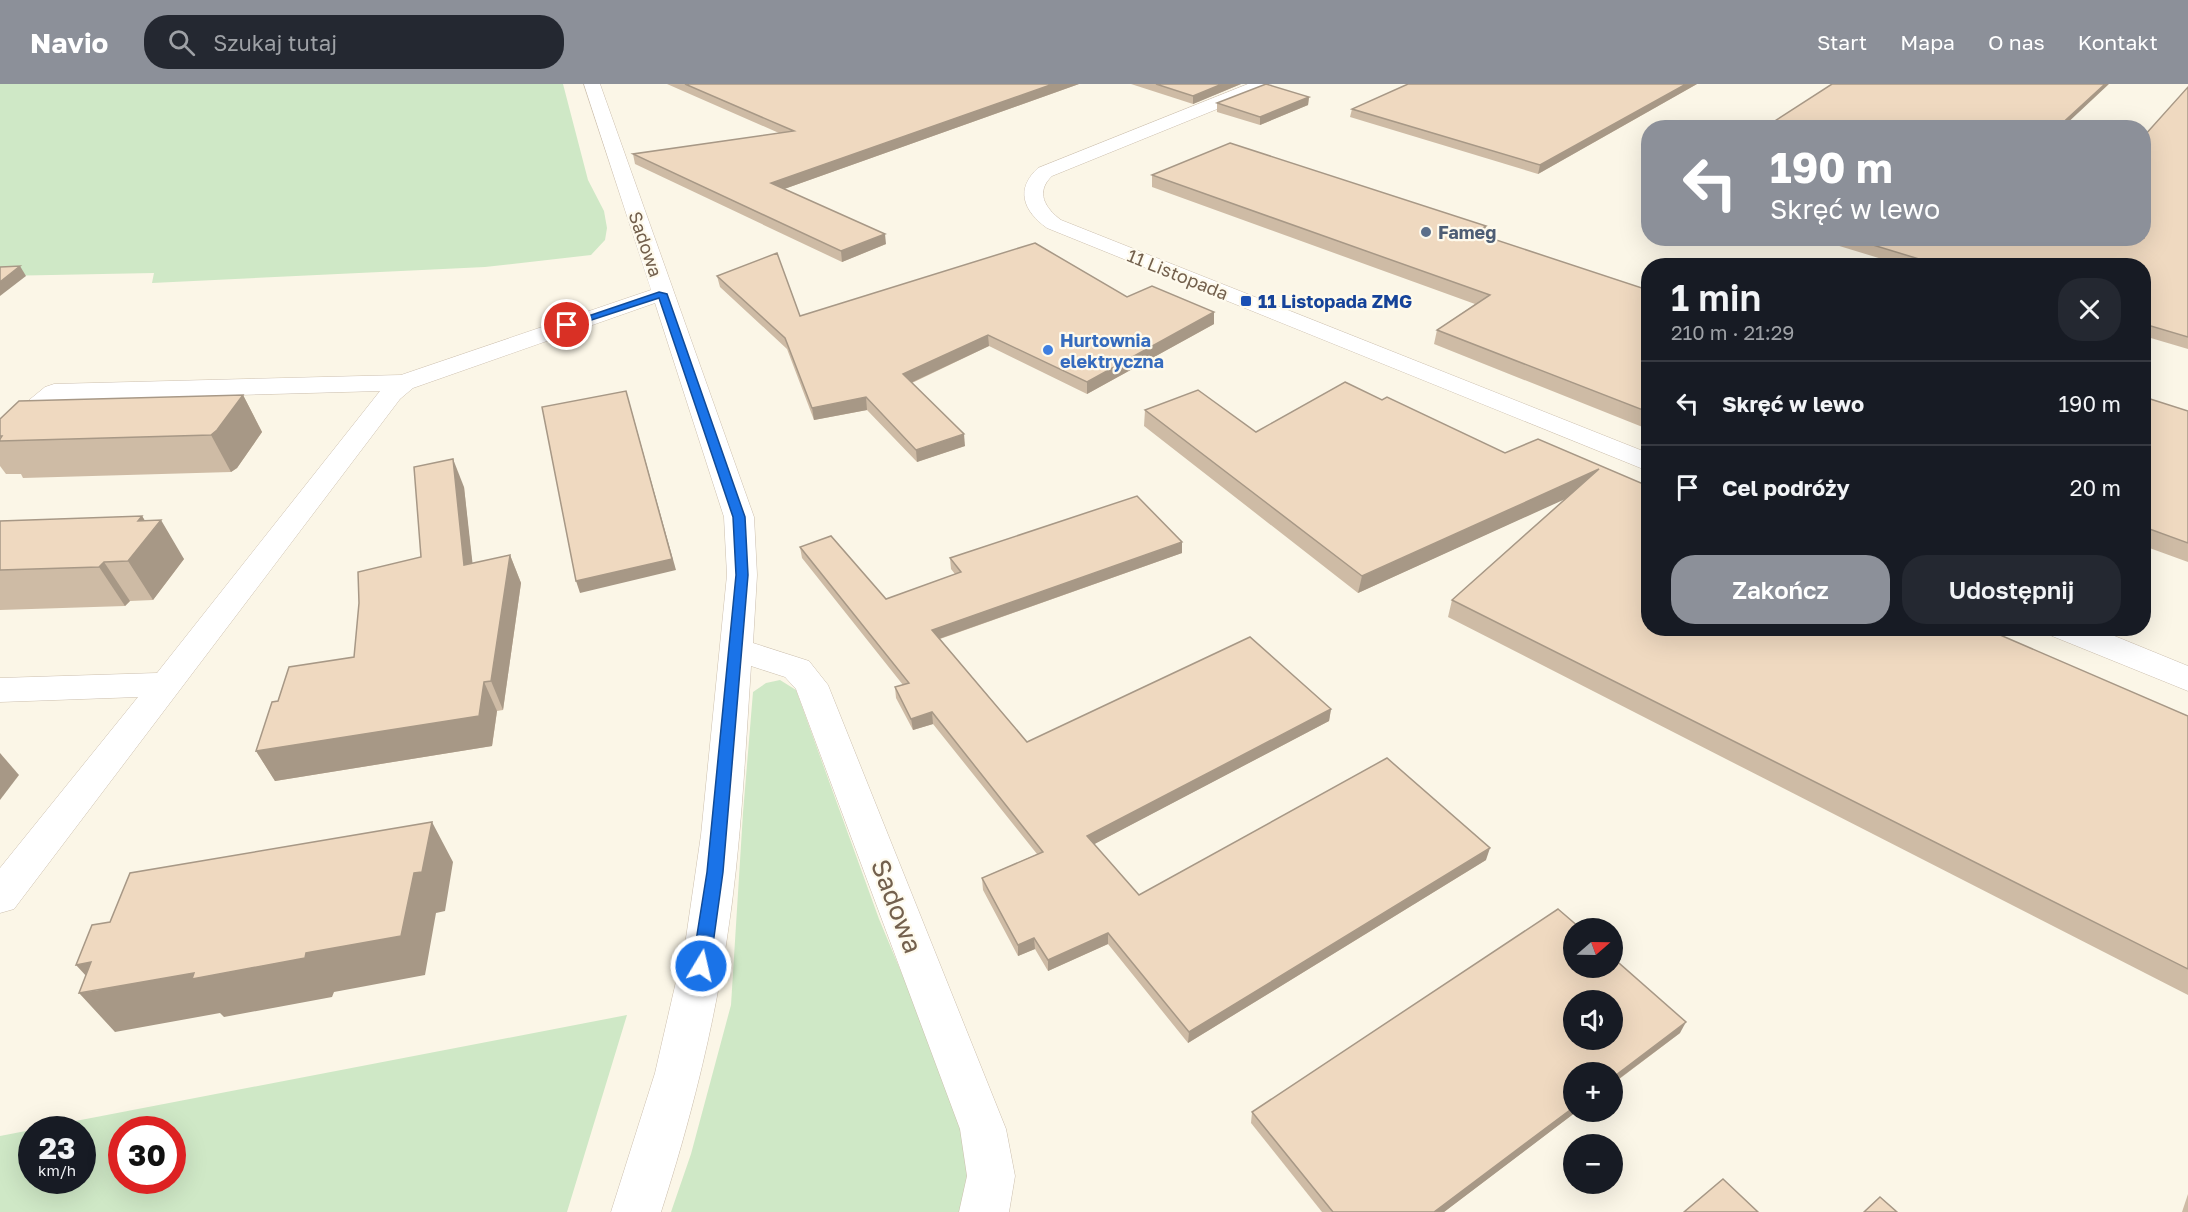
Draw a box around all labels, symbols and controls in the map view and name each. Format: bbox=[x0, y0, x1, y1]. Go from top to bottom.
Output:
search box bbox=[144, 15, 564, 69]
text: Navio bbox=[30, 26, 108, 59]
icon: search bbox=[165, 26, 198, 59]
text: Szukaj tutaj bbox=[213, 29, 337, 56]
text: Start bbox=[1817, 29, 1867, 55]
text: Mapa bbox=[1900, 29, 1955, 55]
text: O nas bbox=[1988, 29, 2045, 55]
text: Kontakt bbox=[2078, 29, 2158, 55]
text: 190 m bbox=[1770, 142, 1893, 192]
icon: left bbox=[1671, 144, 1749, 222]
text: Skręć w lewo bbox=[1770, 193, 1940, 225]
street label: Sadowa bbox=[625, 208, 667, 280]
place label: Fameg bbox=[1438, 221, 1496, 243]
marker: Fameg bbox=[1419, 225, 1433, 239]
street label: 11 Listopada bbox=[1124, 244, 1232, 304]
text: 1 min bbox=[1671, 276, 1761, 319]
button: close bbox=[2058, 278, 2121, 341]
place label: 11 Listopada ZMG bbox=[1258, 290, 1412, 312]
marker: 11 Listopada ZMG bbox=[1239, 294, 1253, 308]
pin bbox=[541, 299, 592, 350]
icon: arrive bbox=[550, 308, 583, 341]
text: 210 m · 21:29 bbox=[1671, 320, 1794, 344]
place label: Hurtownia elektryczna bbox=[1060, 329, 1164, 372]
marker: Hurtownia elektryczna bbox=[1041, 343, 1055, 357]
icon: left bbox=[1671, 387, 1704, 420]
text: Skręć w lewo bbox=[1722, 390, 1864, 417]
text: 190 m bbox=[2058, 390, 2121, 417]
icon: arrive bbox=[1671, 471, 1704, 504]
text: Cel podróży bbox=[1722, 474, 1850, 501]
text: 20 m bbox=[2070, 474, 2121, 501]
button: Zakończ bbox=[1671, 555, 1890, 624]
button: Udostępnij bbox=[1902, 555, 2121, 624]
street label: Sadowa bbox=[865, 855, 929, 957]
north arrow bbox=[1563, 918, 1623, 978]
map controls bbox=[1563, 918, 1623, 1194]
position arrow bbox=[669, 934, 733, 998]
button: sound bbox=[1563, 990, 1623, 1050]
button: + bbox=[1563, 1062, 1623, 1122]
speed limit sign: 30 bbox=[108, 1116, 186, 1194]
text: 23 bbox=[39, 1130, 75, 1166]
button: − bbox=[1563, 1134, 1623, 1194]
text: km/h bbox=[38, 1161, 76, 1179]

